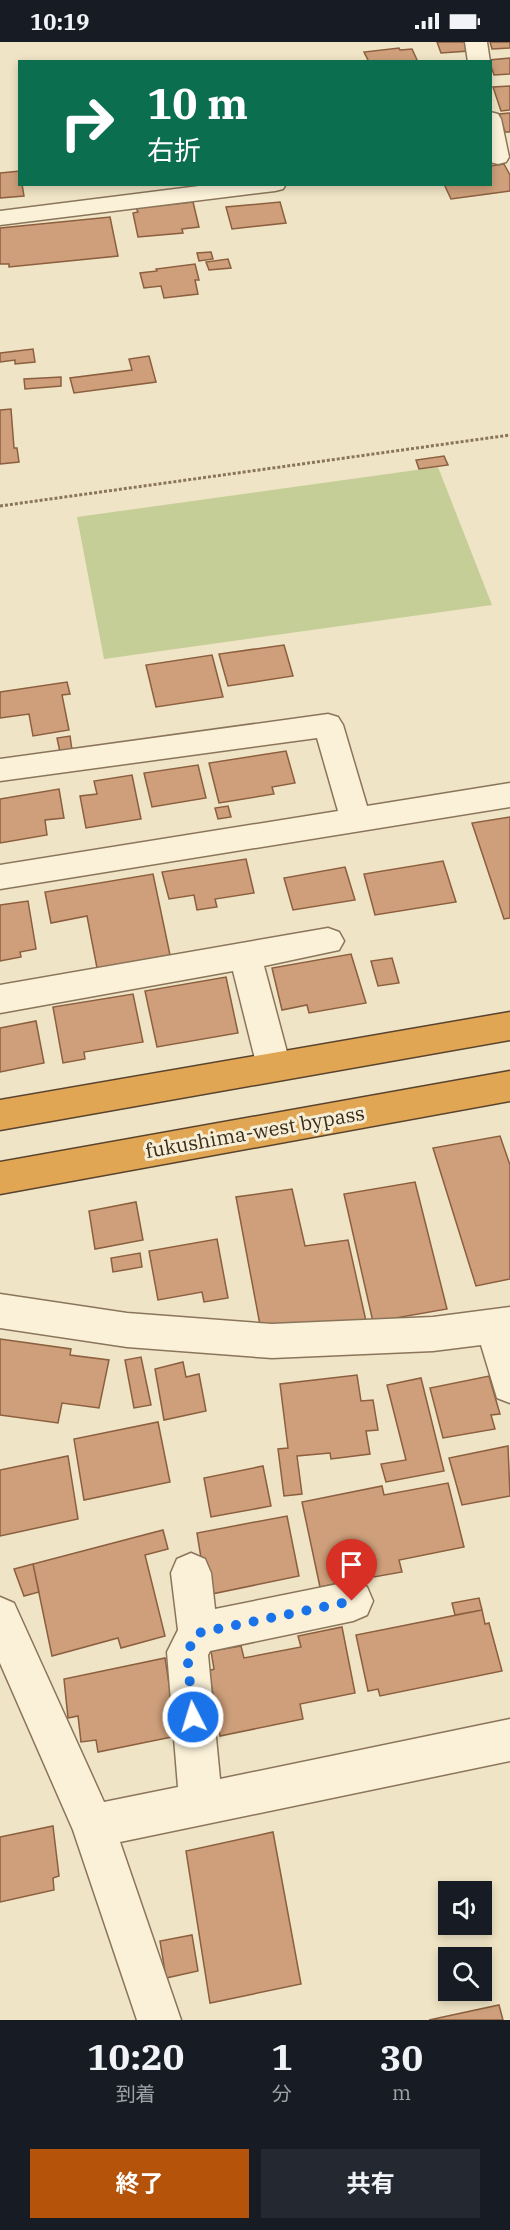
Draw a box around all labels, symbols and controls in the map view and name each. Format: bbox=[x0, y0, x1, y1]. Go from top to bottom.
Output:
text: 10:19 bbox=[30, 7, 89, 36]
text: 10 m bbox=[147, 76, 248, 131]
icon: right bbox=[48, 84, 126, 162]
text: 右折 bbox=[147, 132, 201, 167]
street label: fukushima-west bypass bbox=[143, 1099, 367, 1164]
pin bbox=[326, 1539, 377, 1601]
icon: arrive bbox=[335, 1548, 368, 1581]
position arrow bbox=[161, 1685, 225, 1749]
map controls bbox=[438, 1881, 492, 2001]
button: sound bbox=[438, 1881, 492, 1935]
button: search bbox=[438, 1947, 492, 2001]
text: 10:20 bbox=[87, 2033, 184, 2080]
text: 1 bbox=[271, 2033, 293, 2080]
text: 30 bbox=[380, 2034, 423, 2081]
text: m bbox=[392, 2079, 411, 2106]
text: 到着 bbox=[116, 2080, 156, 2107]
text: 分 bbox=[272, 2080, 292, 2107]
button: 終了 bbox=[30, 2149, 249, 2218]
button: 共有 bbox=[261, 2149, 480, 2218]

